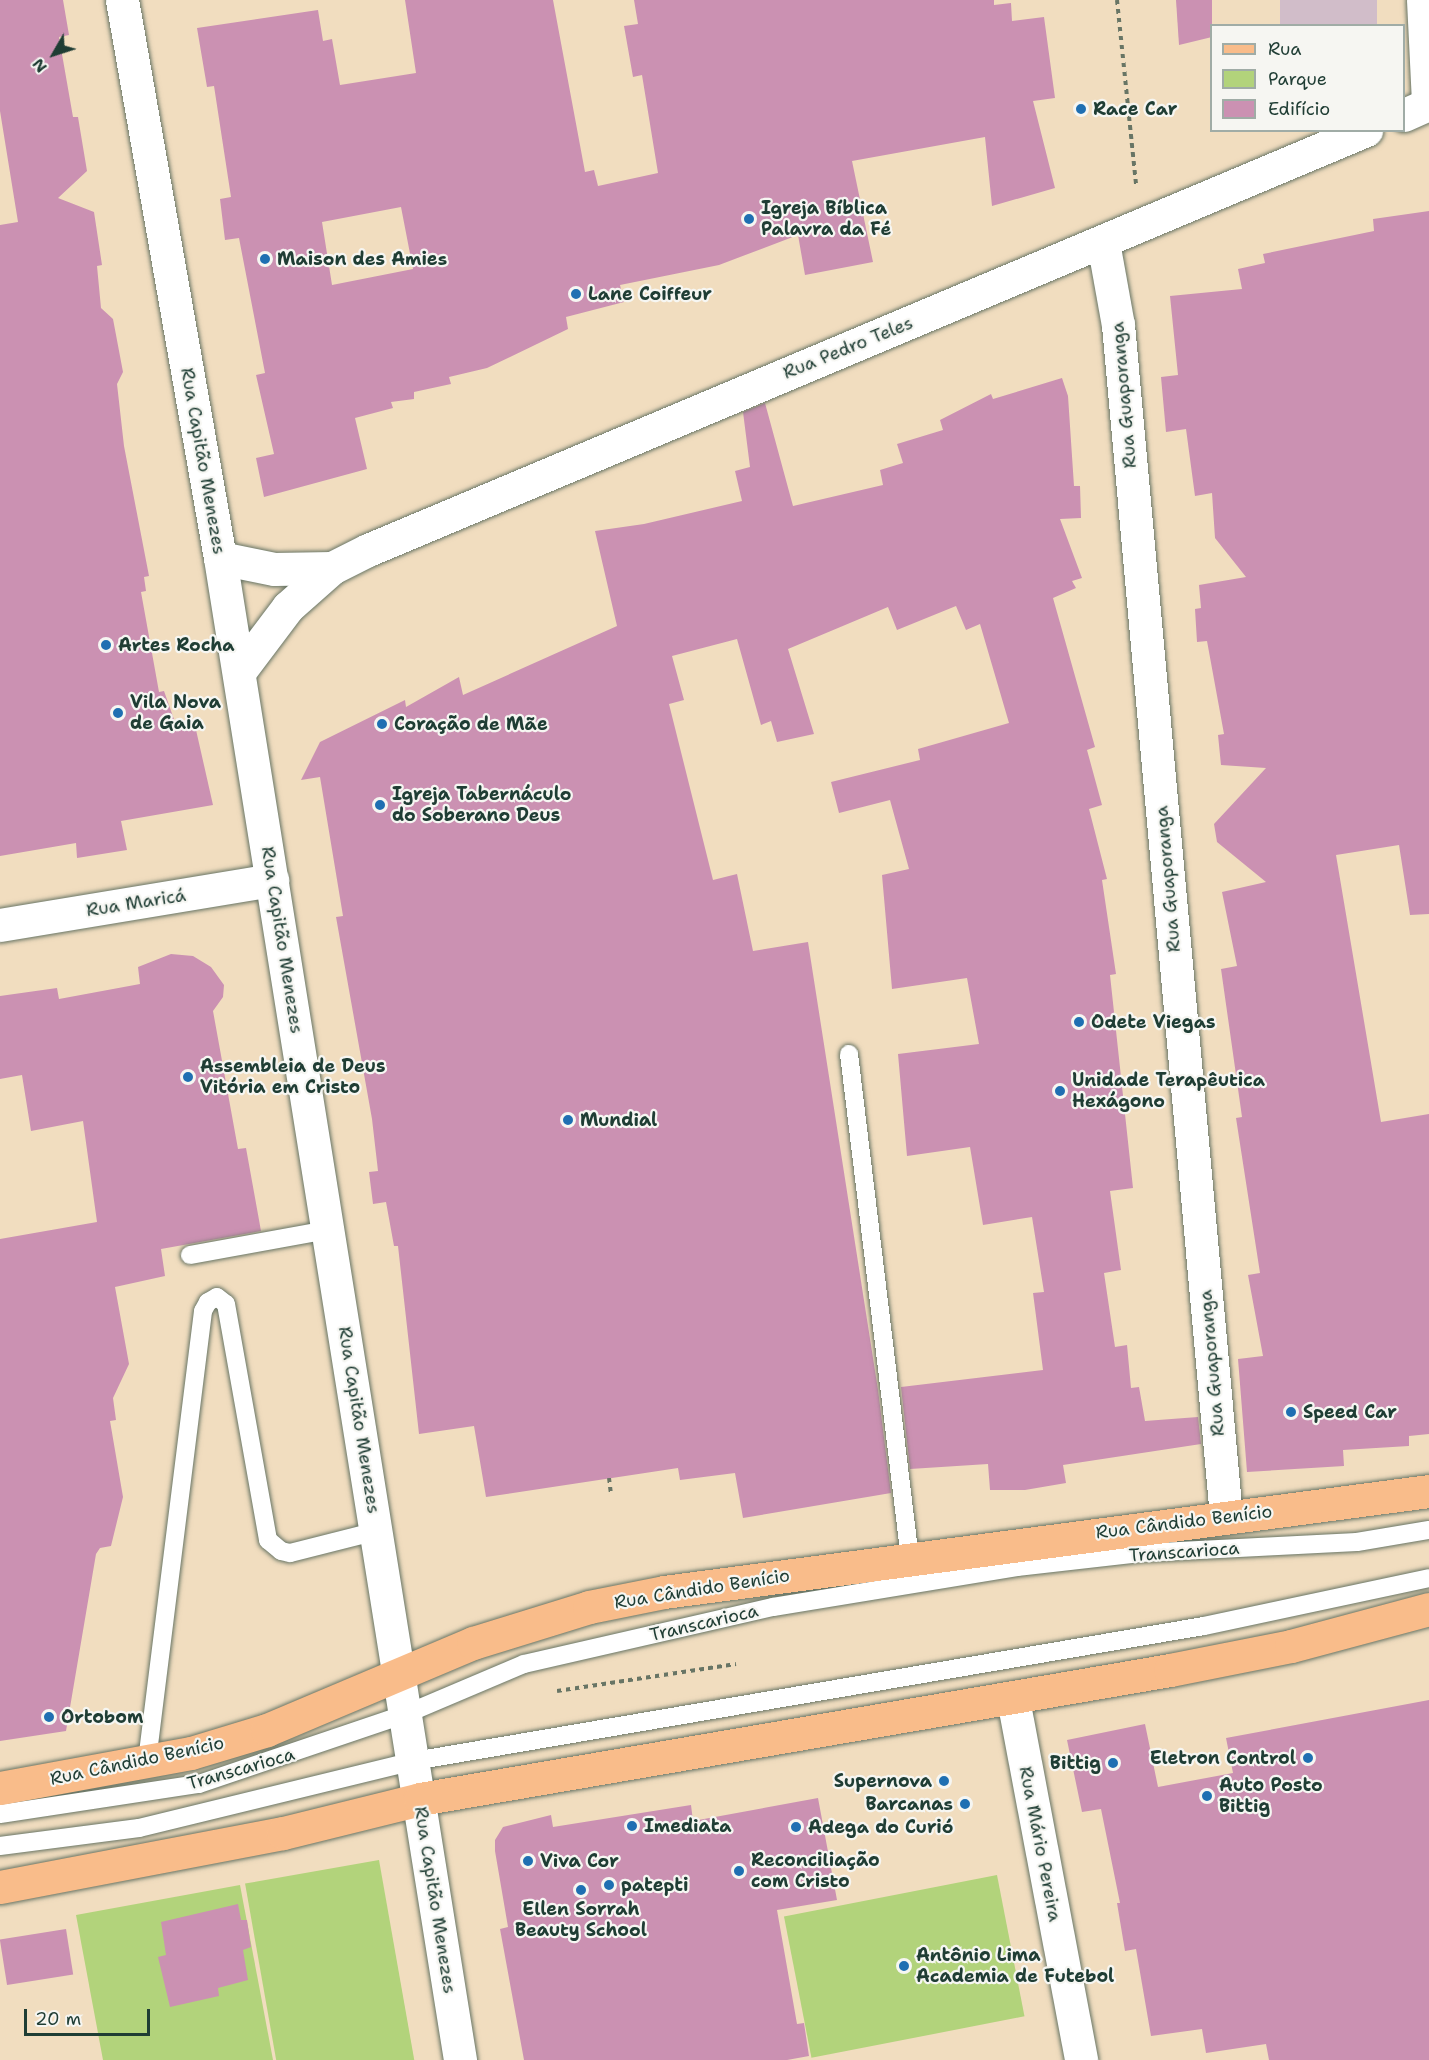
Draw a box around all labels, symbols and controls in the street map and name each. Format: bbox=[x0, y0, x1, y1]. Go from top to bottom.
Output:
north arrow bbox=[24, 24, 84, 84]
legend bbox=[1210, 24, 1405, 132]
text: Rua bbox=[1268, 37, 1301, 61]
text: N bbox=[27, 54, 52, 77]
text: Parque bbox=[1268, 67, 1327, 91]
text: Edifício bbox=[1268, 97, 1330, 121]
place label: Race Car bbox=[1093, 98, 1178, 120]
marker: Race Car bbox=[1074, 102, 1088, 116]
place label: Igreja Bíblica Palavra da Fé bbox=[761, 198, 891, 240]
marker: Igreja Bíblica Palavra da Fé bbox=[742, 212, 756, 226]
place label: Maison des Amies bbox=[277, 248, 447, 270]
marker: Maison des Amies bbox=[258, 252, 272, 266]
place label: Lane Coiffeur bbox=[588, 283, 712, 305]
marker: Lane Coiffeur bbox=[569, 287, 583, 301]
street label: Rua Pedro Teles bbox=[780, 312, 916, 384]
street label: Rua Guaporanga bbox=[1107, 321, 1141, 469]
street label: Rua Capitão Menezes bbox=[176, 366, 230, 556]
place label: Artes Rocha bbox=[118, 634, 235, 656]
marker: Artes Rocha bbox=[99, 638, 113, 652]
place label: Vila Nova de Gaia bbox=[130, 692, 221, 734]
marker: Vila Nova de Gaia bbox=[111, 706, 125, 720]
place label: Coração de Mãe bbox=[394, 713, 548, 735]
marker: Coração de Mãe bbox=[375, 717, 389, 731]
place label: Igreja Tabernáculo do Soberano Deus bbox=[392, 784, 571, 826]
marker: Igreja Tabernáculo do Soberano Deus bbox=[373, 798, 387, 812]
street label: Rua Guaporanga bbox=[1151, 805, 1185, 953]
street label: Rua Capitão Menezes bbox=[257, 845, 307, 1035]
street label: Rua Maricá bbox=[85, 884, 187, 922]
place label: Odete Viegas bbox=[1091, 1011, 1215, 1033]
marker: Odete Viegas bbox=[1072, 1015, 1086, 1029]
place label: Assembleia de Deus Vitória em Cristo bbox=[200, 1056, 385, 1098]
marker: Assembleia de Deus Vitória em Cristo bbox=[181, 1070, 195, 1084]
place label: Unidade Terapêutica Hexágono bbox=[1072, 1070, 1265, 1112]
marker: Unidade Terapêutica Hexágono bbox=[1053, 1084, 1067, 1098]
place label: Mundial bbox=[580, 1109, 657, 1131]
marker: Mundial bbox=[561, 1113, 575, 1127]
street label: Rua Guaporanga bbox=[1195, 1289, 1229, 1437]
street label: Rua Capitão Menezes bbox=[334, 1325, 384, 1515]
place label: Speed Car bbox=[1303, 1401, 1397, 1423]
marker: Speed Car bbox=[1284, 1405, 1298, 1419]
street label: Rua Cândido Benício bbox=[1095, 1500, 1273, 1544]
street label: Transcarioca bbox=[1128, 1537, 1240, 1567]
street label: Rua Cândido Benício bbox=[613, 1564, 791, 1614]
street label: Transcarioca bbox=[648, 1600, 760, 1646]
place label: Ortobom bbox=[61, 1706, 143, 1728]
marker: Ortobom bbox=[42, 1710, 56, 1724]
street label: Rua Cândido Benício bbox=[48, 1732, 226, 1790]
street label: Transcarioca bbox=[185, 1743, 297, 1795]
place label: Eletron Control bbox=[1150, 1747, 1296, 1769]
marker: Eletron Control bbox=[1301, 1751, 1315, 1765]
place label: Bittig bbox=[1050, 1752, 1101, 1774]
marker: Bittig bbox=[1106, 1756, 1120, 1770]
street label: Rua Mário Pereira bbox=[1014, 1765, 1066, 1923]
place label: Supernova bbox=[834, 1770, 932, 1792]
marker: Supernova bbox=[937, 1774, 951, 1788]
place label: Auto Posto Bittig bbox=[1219, 1775, 1323, 1818]
marker: Auto Posto Bittig bbox=[1200, 1789, 1214, 1803]
place label: Barcanas bbox=[865, 1793, 953, 1815]
marker: Barcanas bbox=[958, 1797, 972, 1811]
street label: Rua Capitão Menezes bbox=[410, 1805, 460, 1995]
place label: Imediata bbox=[644, 1815, 732, 1837]
place label: Adega do Curió bbox=[808, 1816, 953, 1838]
marker: Imediata bbox=[625, 1819, 639, 1833]
marker: Adega do Curió bbox=[789, 1820, 803, 1834]
place label: Viva Cor bbox=[540, 1850, 619, 1872]
place label: Reconciliação com Cristo bbox=[751, 1850, 880, 1892]
marker: Viva Cor bbox=[521, 1854, 535, 1868]
marker: Reconciliação com Cristo bbox=[732, 1864, 746, 1878]
place label: patepti bbox=[621, 1874, 688, 1896]
marker: patepti bbox=[602, 1878, 616, 1892]
marker: Ellen Sorrah Beauty School bbox=[574, 1883, 588, 1897]
place label: Ellen Sorrah Beauty School bbox=[515, 1899, 647, 1942]
place label: Antônio Lima Academia de Futebol bbox=[916, 1945, 1114, 1988]
marker: Antônio Lima Academia de Futebol bbox=[897, 1959, 911, 1973]
scale bar bbox=[27, 1997, 153, 2035]
text: 20 m bbox=[35, 2007, 81, 2031]

